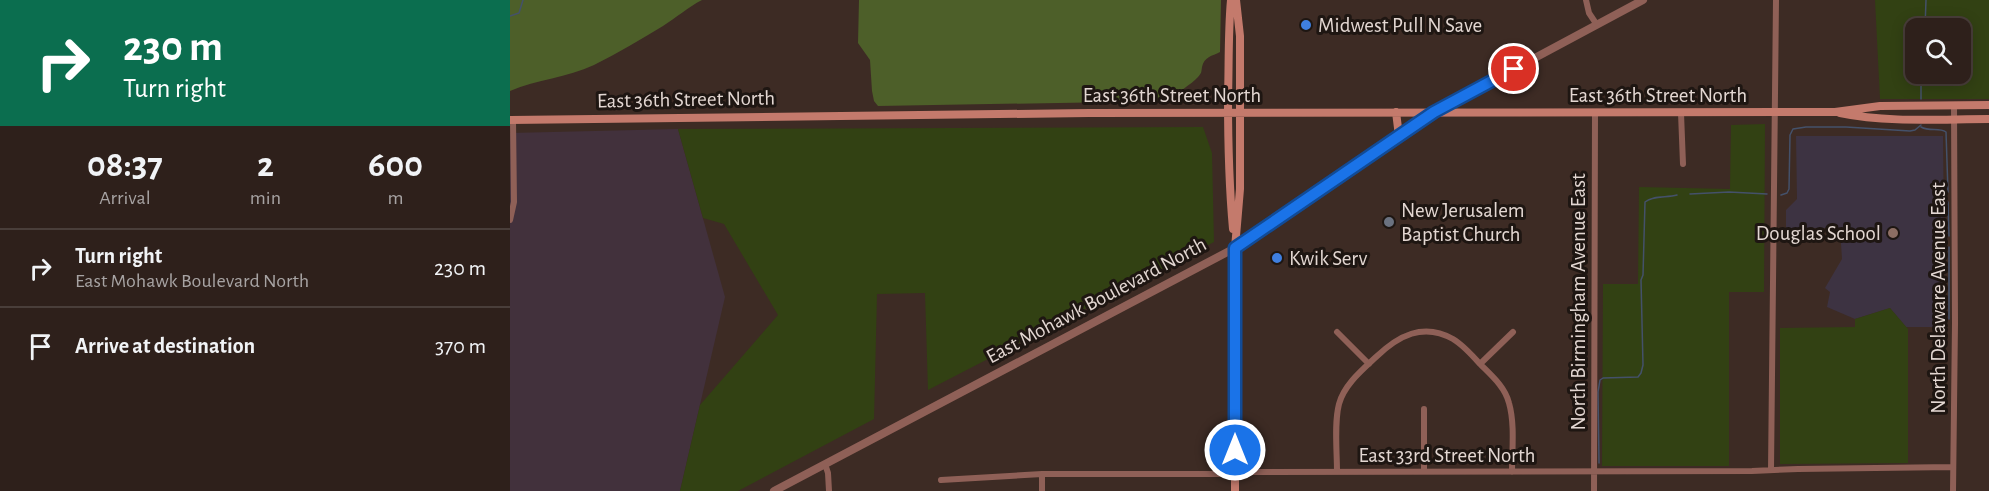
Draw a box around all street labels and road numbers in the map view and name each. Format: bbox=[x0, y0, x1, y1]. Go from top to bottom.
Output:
street label: East 36th Street North bbox=[1083, 85, 1261, 106]
street label: East 36th Street North bbox=[1569, 85, 1747, 106]
street label: East 36th Street North bbox=[597, 87, 775, 112]
street label: North Birmingham Avenue East bbox=[1568, 173, 1589, 431]
street label: North Delaware Avenue East bbox=[1928, 182, 1949, 414]
street label: East Mohawk Boulevard North bbox=[983, 233, 1210, 367]
street label: East 33rd Street North bbox=[1358, 445, 1536, 466]

